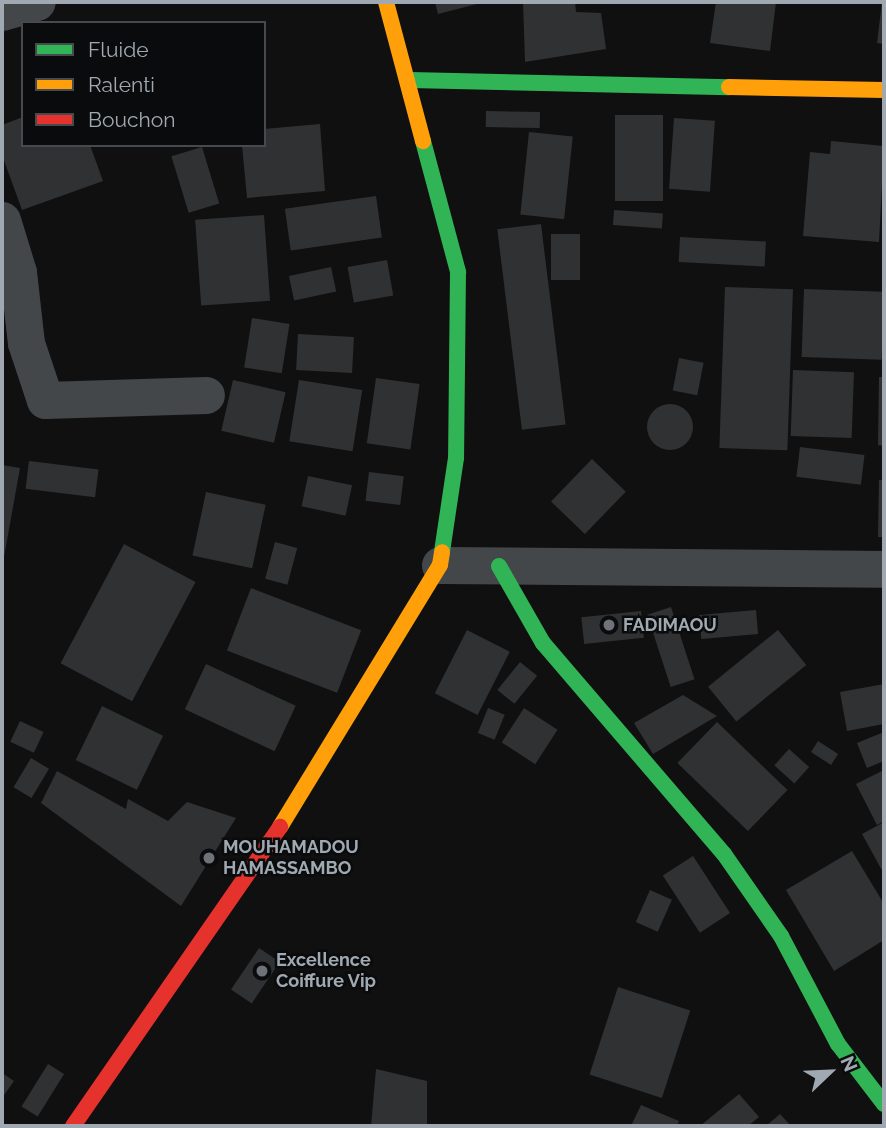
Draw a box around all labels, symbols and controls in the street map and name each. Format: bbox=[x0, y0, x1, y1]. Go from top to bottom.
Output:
legend bbox=[21, 21, 266, 147]
text: Fluide bbox=[88, 37, 149, 62]
text: Ralenti bbox=[88, 72, 155, 97]
text: Bouchon bbox=[88, 107, 175, 132]
place label: FADIMAOU bbox=[623, 614, 717, 636]
marker: FADIMAOU bbox=[601, 617, 617, 633]
place label: MOUHAMADOU HAMASSAMBO bbox=[223, 837, 359, 880]
marker: MOUHAMADOU HAMASSAMBO bbox=[201, 850, 217, 866]
place label: Excellence Coiffure Vip bbox=[276, 950, 377, 992]
marker: Excellence Coiffure Vip bbox=[254, 963, 270, 979]
north arrow bbox=[795, 1037, 865, 1107]
text: N bbox=[836, 1053, 862, 1075]

